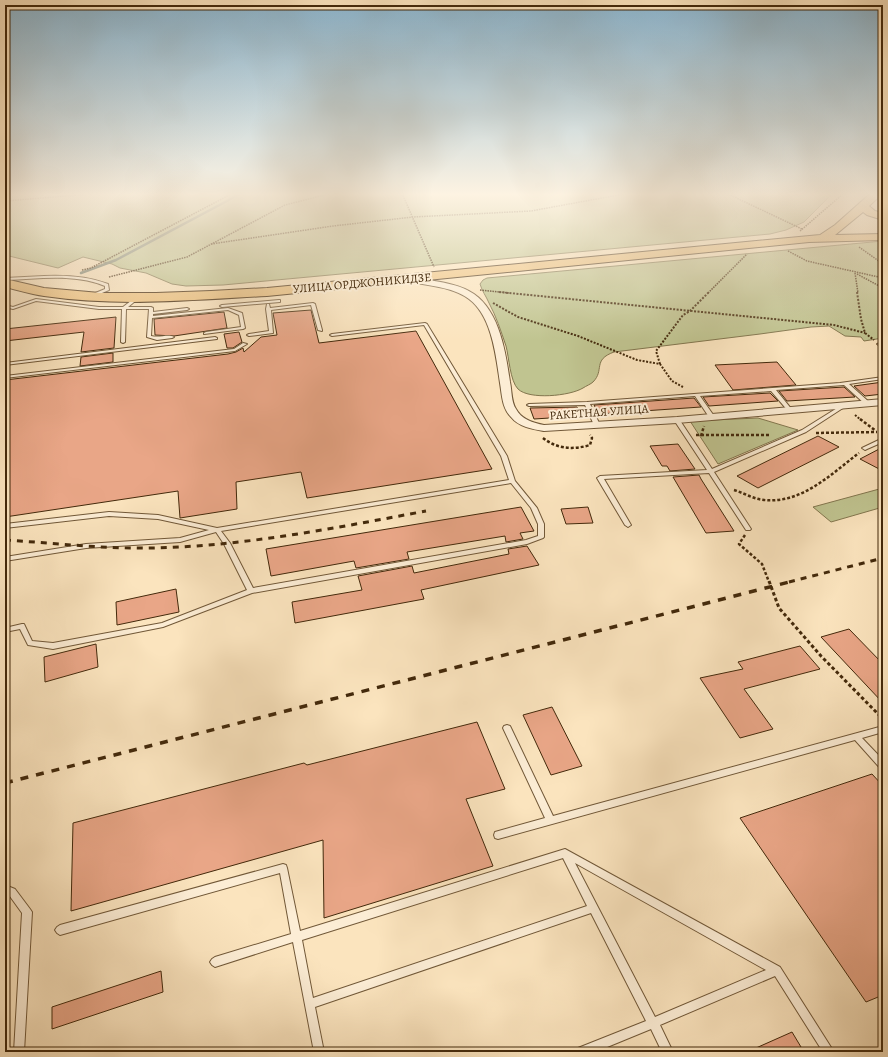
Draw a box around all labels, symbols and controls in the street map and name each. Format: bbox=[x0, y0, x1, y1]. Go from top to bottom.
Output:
street label: УЛИЦА ОРДЖОНИКИДЗЕ bbox=[292, 269, 432, 297]
street label: РАКЕТНАЯ УЛИЦА bbox=[549, 400, 650, 423]

